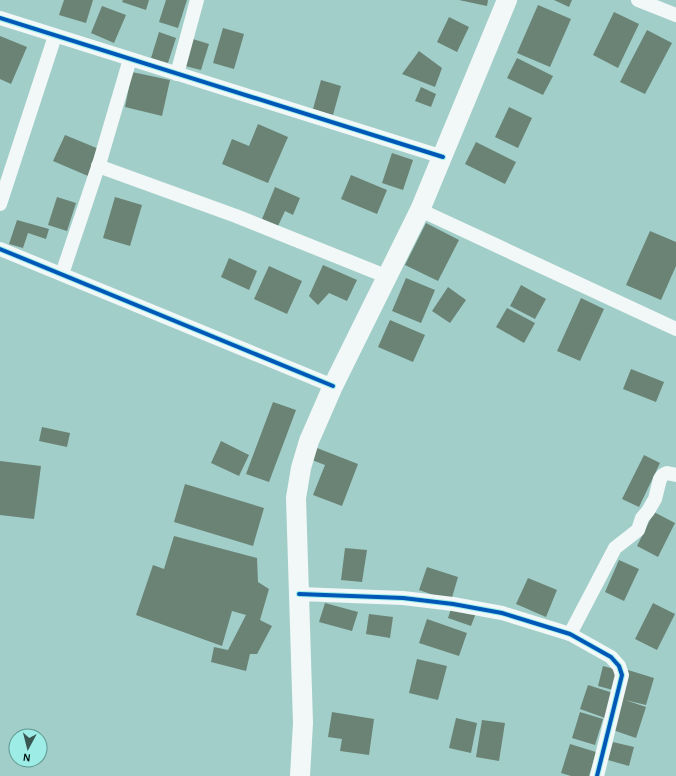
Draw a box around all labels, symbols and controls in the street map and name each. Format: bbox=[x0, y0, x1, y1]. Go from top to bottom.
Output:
north arrow bbox=[8, 728, 48, 768]
text: N bbox=[22, 752, 31, 763]

